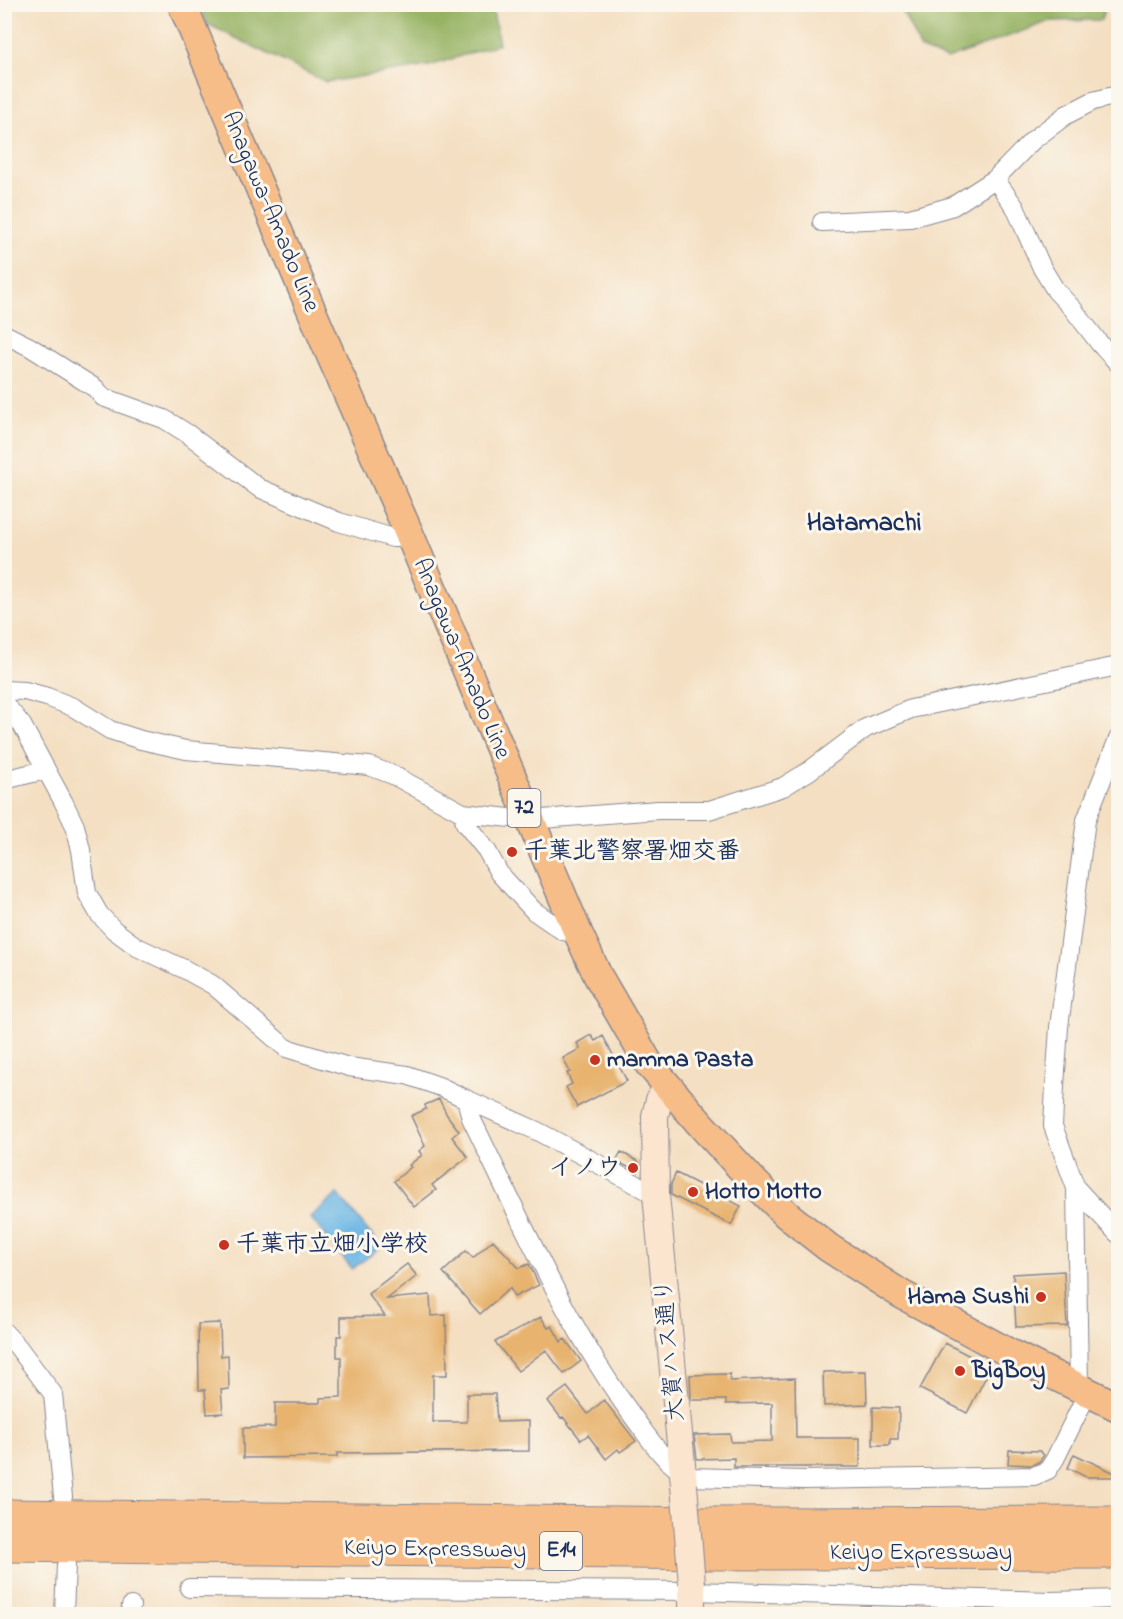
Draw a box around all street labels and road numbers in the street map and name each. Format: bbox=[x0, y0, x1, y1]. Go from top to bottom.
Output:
street label: Anagawa-Amado Line bbox=[212, 106, 328, 318]
street label: Anagawa-Amado Line bbox=[403, 553, 519, 765]
road number: 72 bbox=[508, 789, 540, 827]
street label: 大賀ハス通り bbox=[647, 1277, 695, 1423]
street label: Keiyo Expressway bbox=[344, 1531, 526, 1570]
road number: E14 bbox=[540, 1532, 582, 1570]
street label: Keiyo Expressway bbox=[830, 1536, 1012, 1572]

